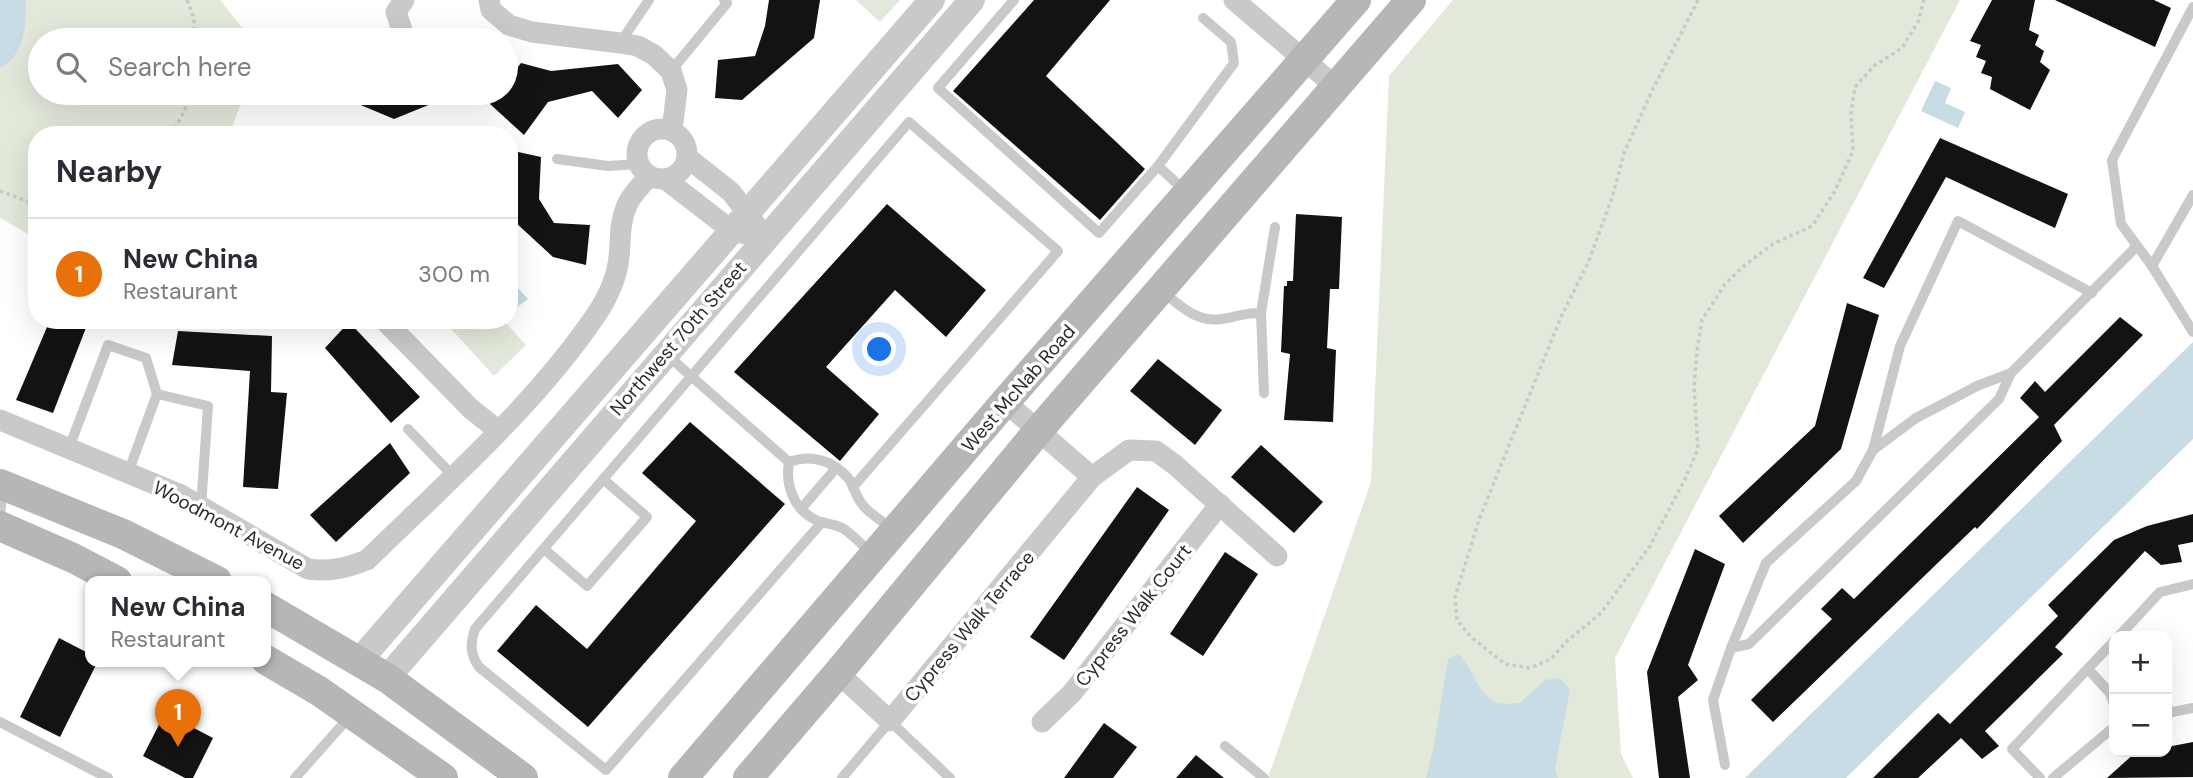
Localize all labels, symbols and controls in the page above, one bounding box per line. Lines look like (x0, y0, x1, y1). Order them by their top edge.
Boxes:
search box (28, 28, 518, 105)
icon: search (52, 48, 90, 86)
text: Search here (108, 50, 251, 84)
text: Nearby (56, 152, 162, 191)
text: New China (123, 242, 258, 276)
street label: Northwest 70th Street (604, 256, 752, 421)
text: 1 (75, 259, 83, 289)
text: 300 m (418, 259, 490, 289)
text: Restaurant (123, 276, 238, 306)
street label: West McNab Road (956, 319, 1081, 457)
your location (862, 332, 896, 366)
street label: Woodmont Avenue (149, 475, 309, 576)
street label: Cypress Walk Court (1070, 539, 1197, 692)
street label: Cypress Walk Terrace (899, 545, 1040, 707)
popup (85, 576, 271, 667)
text: New China (110, 590, 246, 624)
text: Restaurant (110, 624, 225, 654)
map controls (2109, 631, 2172, 757)
button: + (2109, 631, 2172, 694)
pin: 1 (155, 689, 201, 747)
button: − (2109, 694, 2172, 757)

